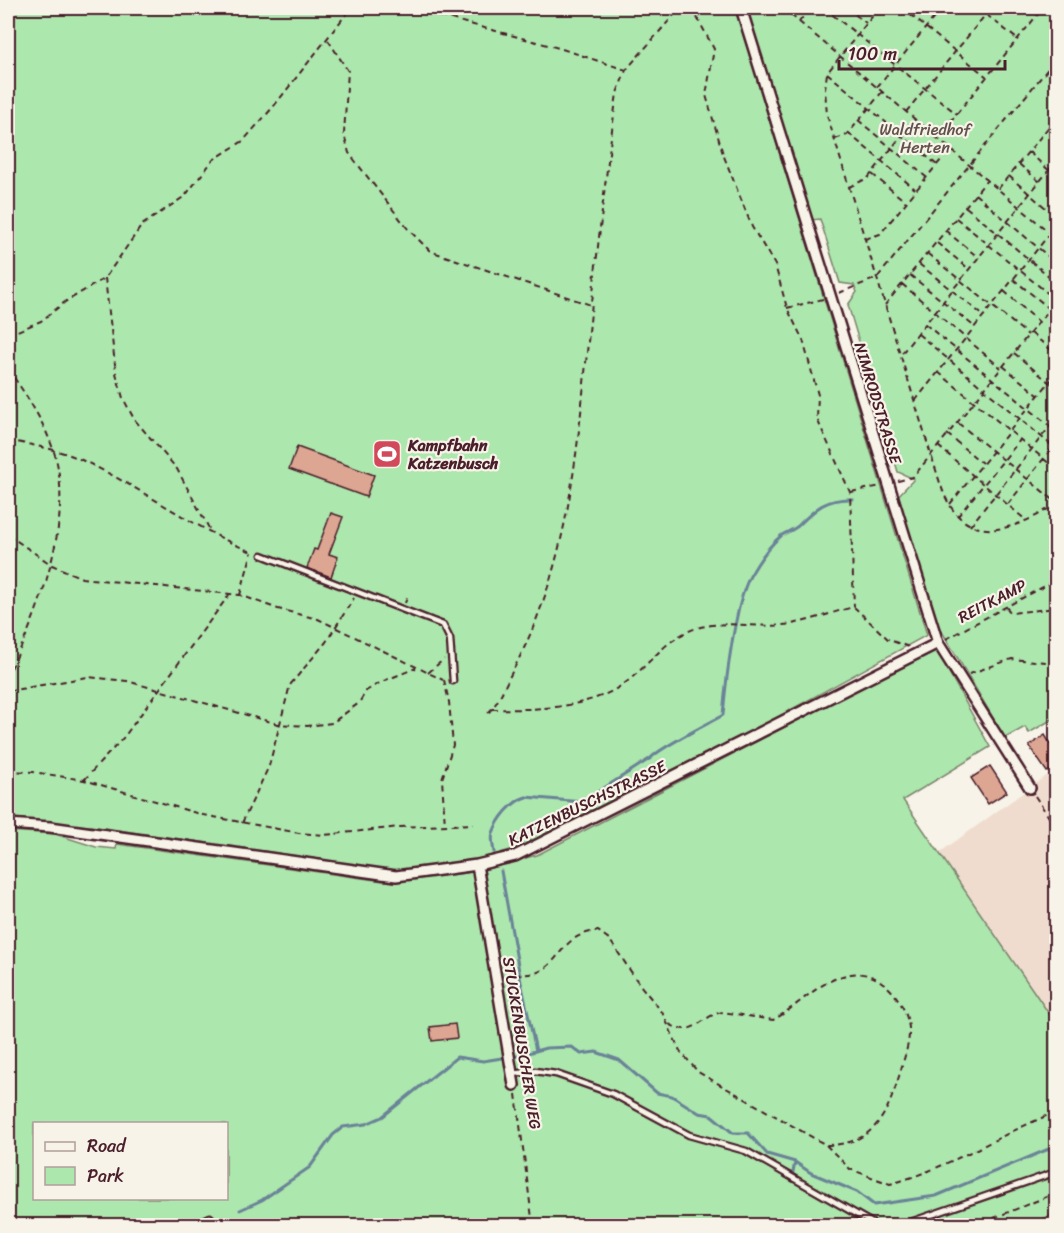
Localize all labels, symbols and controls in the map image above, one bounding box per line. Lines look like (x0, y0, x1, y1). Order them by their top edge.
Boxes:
scale bar (839, 33, 1006, 71)
text: 100 m (848, 38, 897, 70)
park label: Waldfriedhof Herten (879, 115, 972, 162)
street label: NIMRODSTRASSE (846, 338, 911, 469)
place label: Kampfbahn Katzenbusch (407, 431, 499, 478)
sports icon: Kampfbahn Katzenbusch (371, 438, 403, 470)
street label: REITKAMP (952, 570, 1032, 631)
street label: KATZENBUSCHSTRASSE (503, 751, 672, 854)
street label: STUCKENBUSCHER WEG (494, 955, 550, 1131)
legend (33, 1122, 228, 1200)
text: Road (87, 1130, 127, 1162)
text: Park (87, 1160, 124, 1192)

